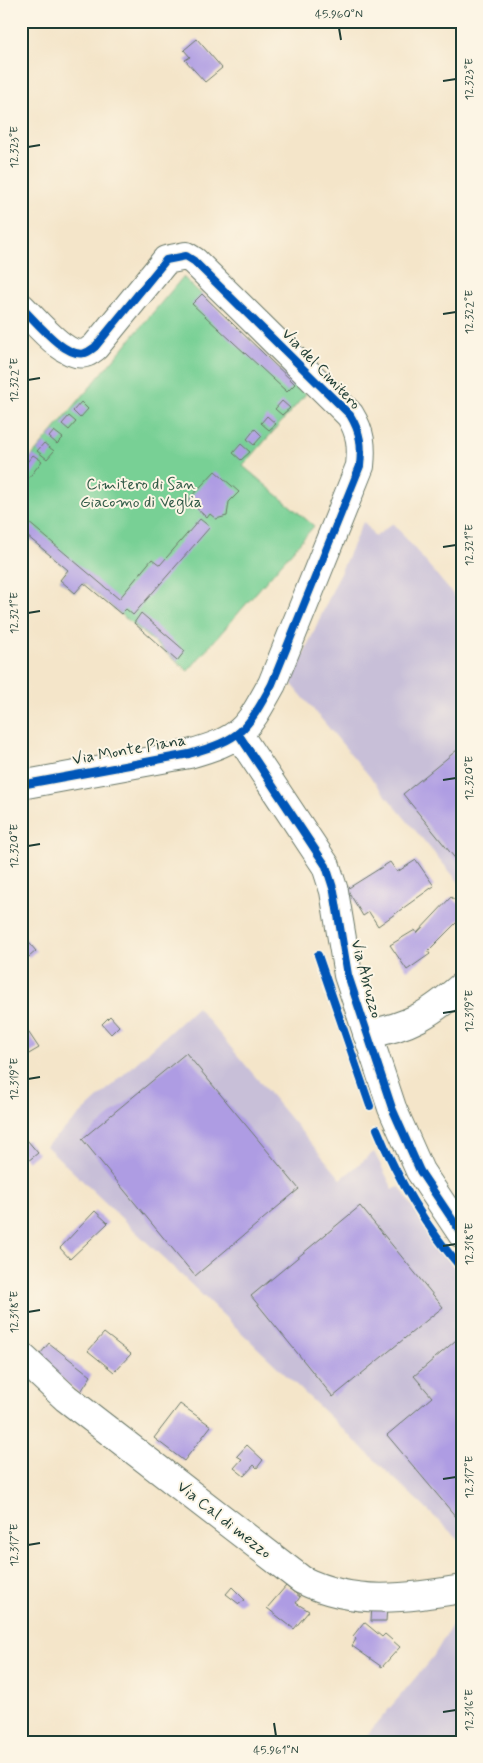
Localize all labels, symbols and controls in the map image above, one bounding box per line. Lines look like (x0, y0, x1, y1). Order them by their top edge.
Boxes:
text: 45.960°N (315, 7, 363, 23)
text: 12.323°E (462, 58, 478, 100)
text: 12.323°E (7, 126, 23, 168)
text: 12.322°E (462, 290, 478, 334)
street label: Via del Cimitero (277, 324, 365, 414)
text: 12.322°E (7, 358, 23, 402)
park label: Cimitero di San Giacomo di Veglia (80, 474, 202, 514)
text: 12.321°E (462, 524, 478, 566)
text: 12.321°E (7, 592, 23, 634)
street label: Via Monte Piana (71, 730, 187, 770)
text: 12.320°E (462, 756, 478, 800)
text: 12.320°E (7, 824, 23, 868)
street label: Via Abruzzo (345, 937, 387, 1021)
text: 12.319°E (462, 990, 478, 1032)
text: 12.319°E (7, 1058, 23, 1100)
text: 12.318°E (462, 1223, 478, 1265)
text: 12.318°E (7, 1291, 23, 1333)
text: 12.317°E (462, 1456, 478, 1498)
street label: Via Cal di mezzo (172, 1477, 276, 1563)
text: 12.317°E (7, 1524, 23, 1566)
text: 12.316°E (462, 1689, 478, 1731)
text: 45.961°N (253, 1743, 299, 1759)

